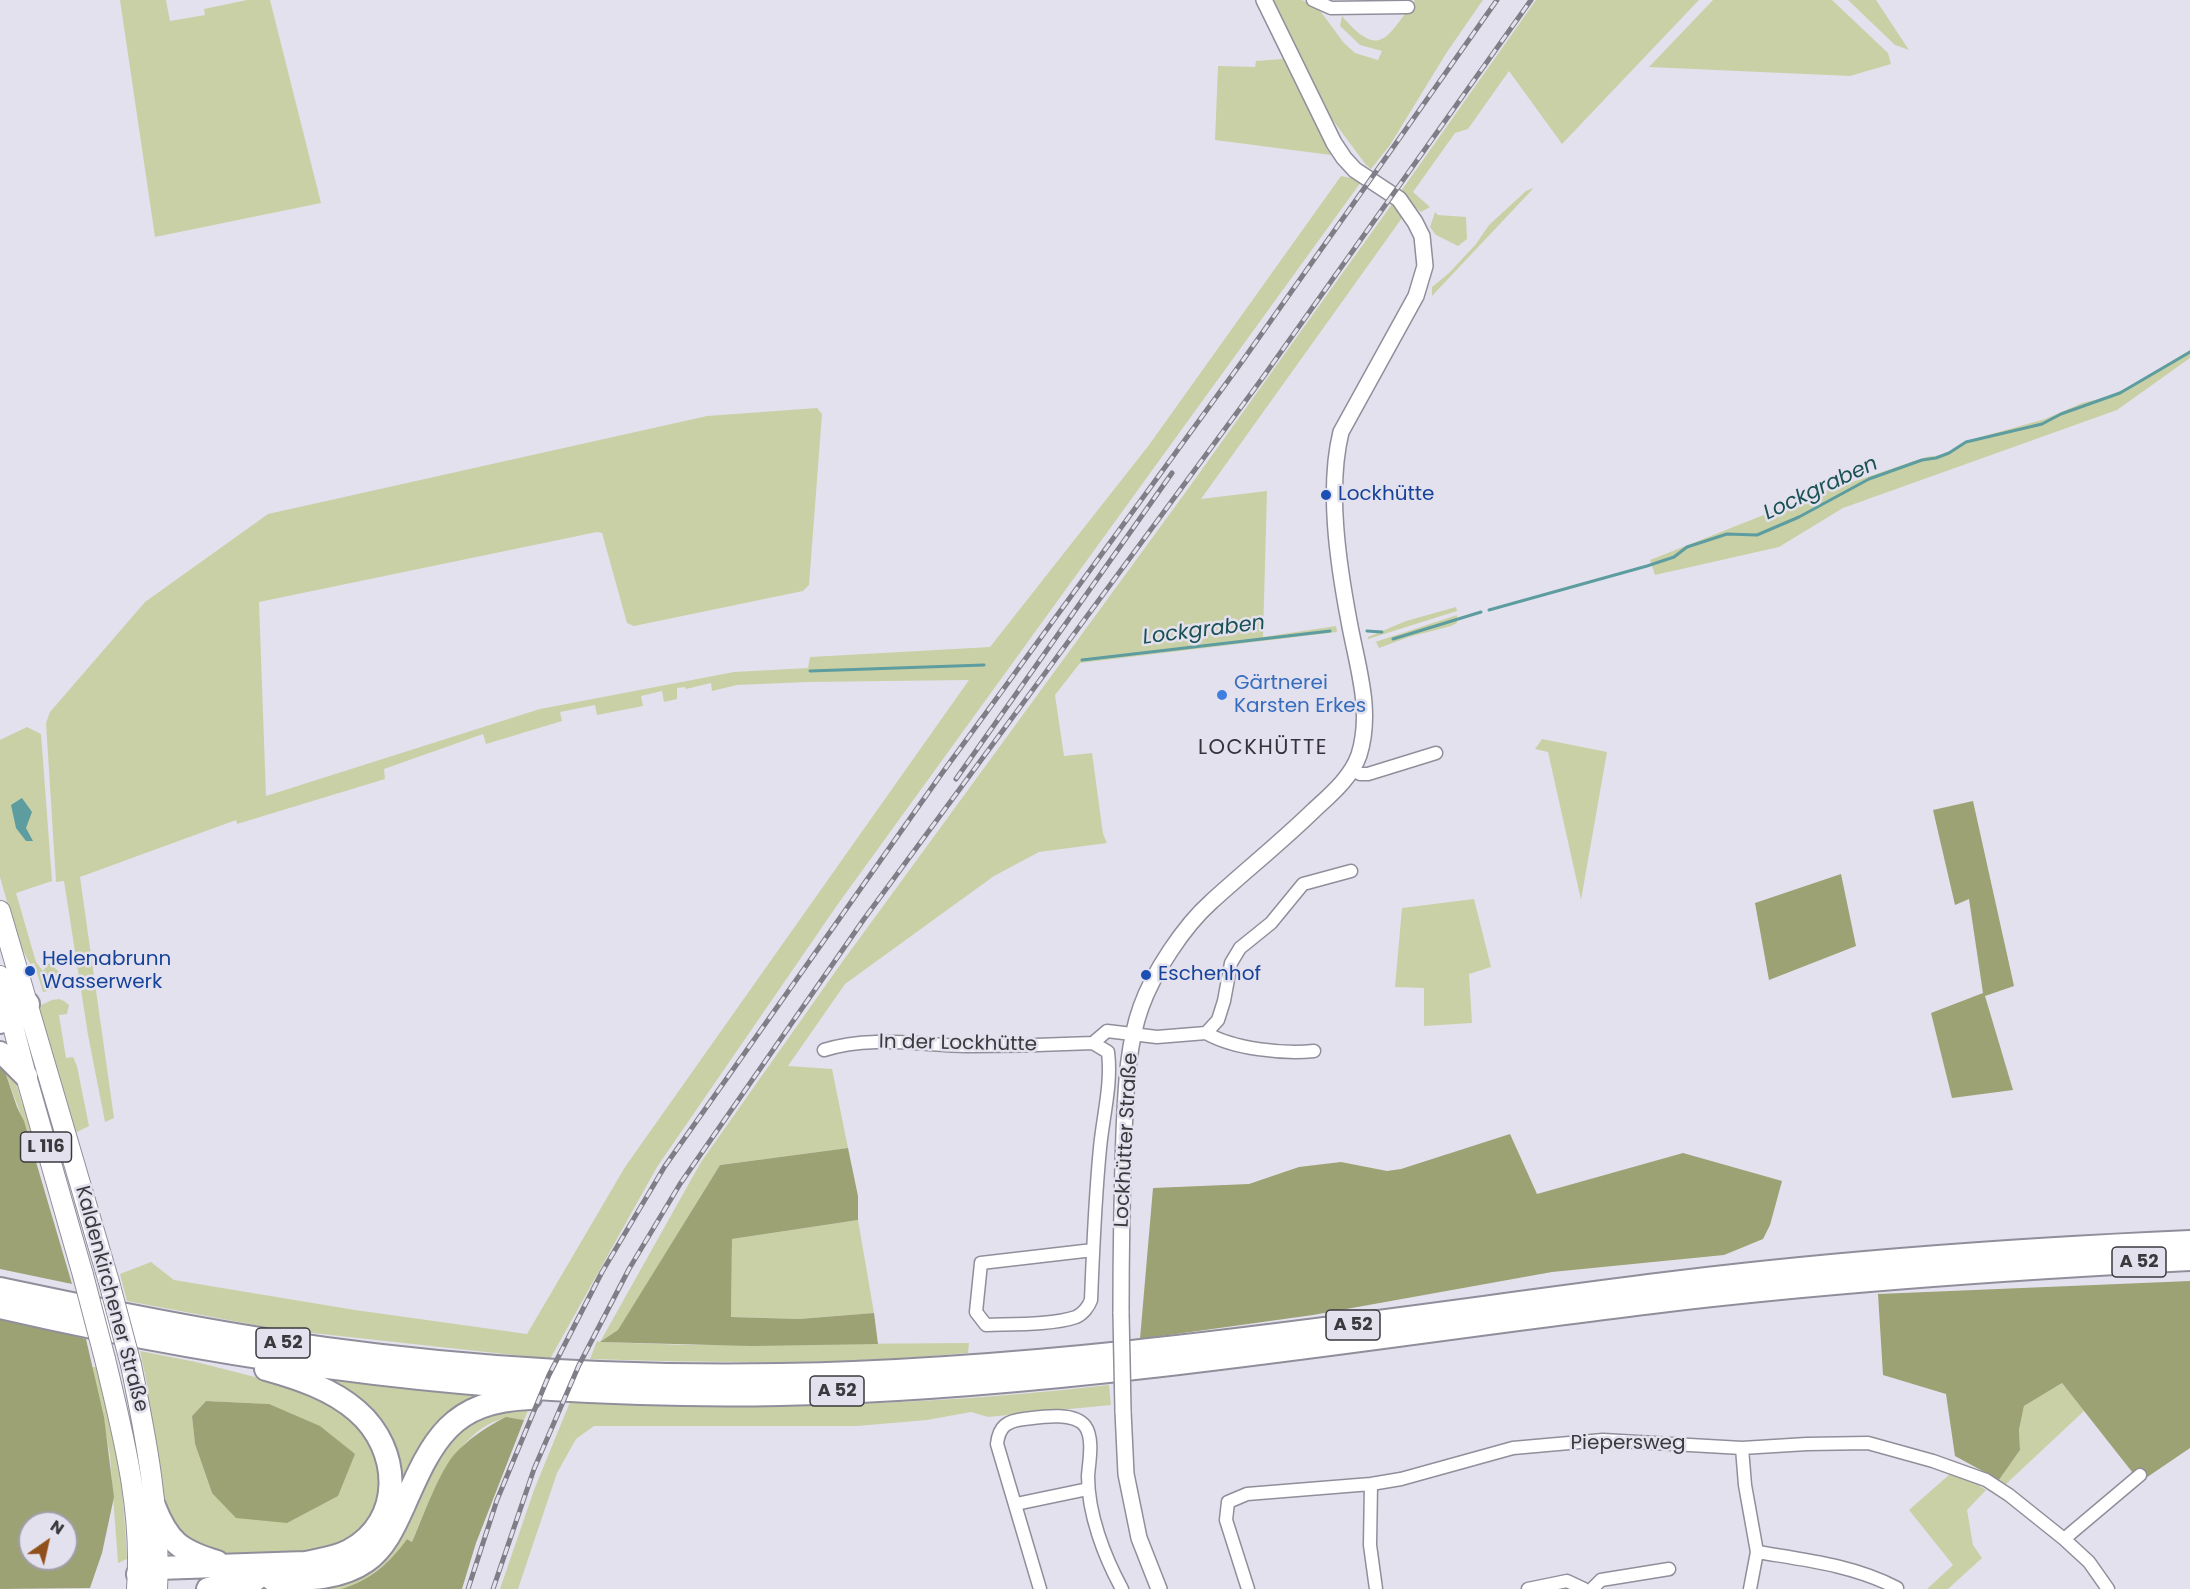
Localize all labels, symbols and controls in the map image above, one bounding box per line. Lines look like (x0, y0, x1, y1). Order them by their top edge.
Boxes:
water label: Lockgraben (1760, 452, 1882, 526)
place label: Lockhütte (1338, 483, 1434, 507)
marker: Lockhütte (1319, 488, 1333, 502)
water label: Lockgraben (1141, 611, 1267, 651)
place label: Gärtnerei Karsten Erkes (1234, 672, 1366, 719)
marker: Gärtnerei Karsten Erkes (1215, 688, 1229, 702)
district label: LOCKHÜTTE (1198, 736, 1328, 762)
place label: Helenabrunn Wasserwerk (42, 948, 171, 995)
place label: Eschenhof (1158, 963, 1261, 987)
marker: Helenabrunn Wasserwerk (23, 964, 37, 978)
marker: Eschenhof (1139, 968, 1153, 982)
street label: In der Lockhütte (879, 1031, 1037, 1057)
street label: Lockhütter Straße (1110, 1052, 1144, 1228)
road number: L 116 (20, 1132, 72, 1162)
street label: Kaldenkirchener Straße (69, 1183, 153, 1415)
road number: A 52 (2112, 1247, 2166, 1277)
road number: A 52 (1326, 1310, 1380, 1340)
road number: A 52 (256, 1328, 310, 1358)
road number: A 52 (810, 1376, 864, 1406)
street label: Piepersweg (1570, 1432, 1686, 1456)
north arrow (18, 1511, 78, 1571)
text: N (46, 1514, 69, 1540)

